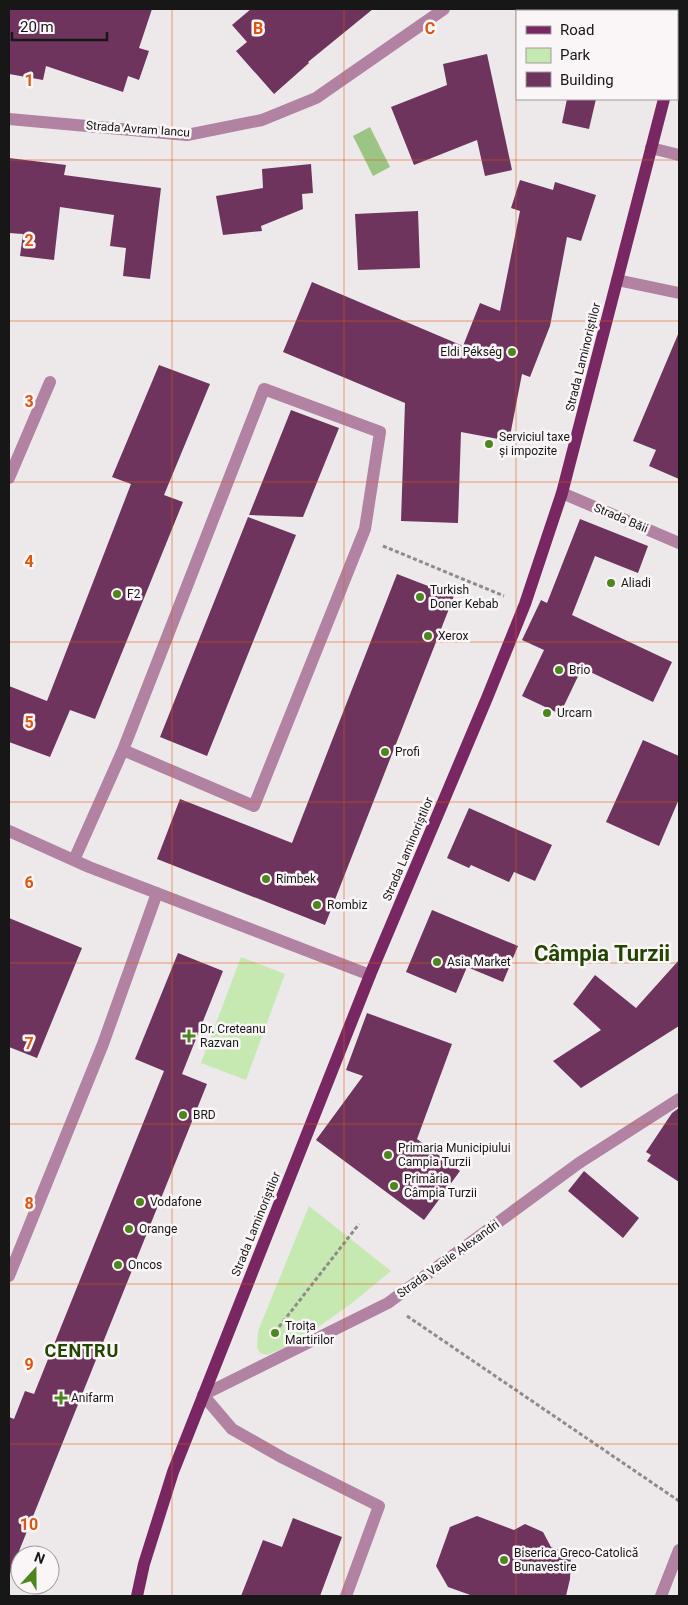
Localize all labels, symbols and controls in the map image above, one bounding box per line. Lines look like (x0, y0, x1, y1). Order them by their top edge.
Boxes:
scale bar (12, 10, 108, 42)
legend (516, 10, 678, 100)
text: 20 m (20, 18, 54, 36)
text: B (253, 19, 263, 38)
text: C (425, 19, 435, 38)
text: Road (560, 21, 594, 39)
text: Park (560, 46, 591, 64)
text: 1 (24, 71, 34, 90)
text: Building (560, 71, 614, 89)
street label: Strada Avram Iancu (86, 118, 190, 140)
text: 2 (24, 231, 34, 250)
street label: Strada Laminoriștilor (563, 301, 604, 413)
place label: Eldi Pékség (440, 345, 502, 359)
marker: Eldi Pékség (506, 346, 518, 358)
text: 3 (24, 392, 34, 411)
place label: Serviciul taxe și impozite (499, 430, 570, 459)
marker: Serviciul taxe și impozite (483, 438, 495, 450)
street label: Strada Băii (592, 500, 650, 536)
text: 4 (24, 552, 34, 571)
place label: Aliadi (621, 576, 651, 590)
marker: Aliadi (605, 577, 617, 589)
place label: Turkish Doner Kebab (430, 583, 499, 611)
place label: F2 (127, 587, 141, 601)
marker: F2 (111, 588, 123, 600)
marker: Turkish Doner Kebab (414, 591, 426, 603)
place label: Xerox (438, 629, 468, 643)
marker: Xerox (422, 630, 434, 642)
place label: Brio (569, 663, 590, 677)
marker: Brio (553, 664, 565, 676)
place label: Urcarn (557, 706, 592, 720)
marker: Urcarn (541, 707, 553, 719)
text: 5 (24, 713, 34, 732)
place label: Profi (395, 745, 420, 759)
marker: Profi (379, 746, 391, 758)
street label: Strada Laminoriștilor (380, 795, 437, 903)
place label: Rimbek (276, 872, 317, 886)
text: 6 (24, 873, 34, 892)
marker: Rimbek (260, 873, 272, 885)
place label: Rombiz (327, 898, 367, 912)
marker: Rombiz (311, 899, 323, 911)
district label: Câmpia Turzii (534, 941, 670, 966)
place label: Asia Market (447, 955, 511, 969)
marker: Asia Market (431, 956, 443, 968)
place label: Dr. Creteanu Razvan (200, 1022, 266, 1050)
marker: Dr. Creteanu Razvan (182, 1029, 196, 1043)
text: 7 (24, 1034, 34, 1053)
place label: BRD (193, 1108, 216, 1122)
marker: BRD (177, 1109, 189, 1121)
place label: Primaria Municipiului Campia Turzii (398, 1141, 511, 1169)
marker: Primaria Municipiului Campia Turzii (382, 1149, 394, 1161)
street label: Strada Laminoriștilor (229, 1170, 284, 1279)
place label: Primăria Câmpia Turzii (404, 1172, 477, 1200)
marker: Primăria Câmpia Turzii (388, 1180, 400, 1192)
text: 8 (24, 1194, 34, 1213)
place label: Vodafone (150, 1195, 202, 1209)
marker: Vodafone (134, 1196, 146, 1208)
street label: Strada Vasile Alexandri (394, 1217, 502, 1301)
place label: Orange (139, 1222, 177, 1236)
marker: Orange (123, 1223, 135, 1235)
place label: Oncos (128, 1258, 162, 1272)
marker: Oncos (112, 1259, 124, 1271)
place label: Troița Martirilor (285, 1319, 334, 1347)
marker: Troița Martirilor (269, 1327, 281, 1339)
district label: CENTRU (45, 1340, 119, 1361)
text: 9 (24, 1355, 34, 1374)
place label: Anifarm (71, 1391, 114, 1405)
marker: Anifarm (55, 1392, 67, 1404)
text: 10 (20, 1515, 38, 1534)
north arrow (10, 1545, 60, 1595)
place label: Biserica Greco-Catolică Bunavestire (514, 1546, 638, 1574)
text: N (32, 1549, 47, 1567)
marker: Biserica Greco-Catolică Bunavestire (498, 1554, 510, 1566)

